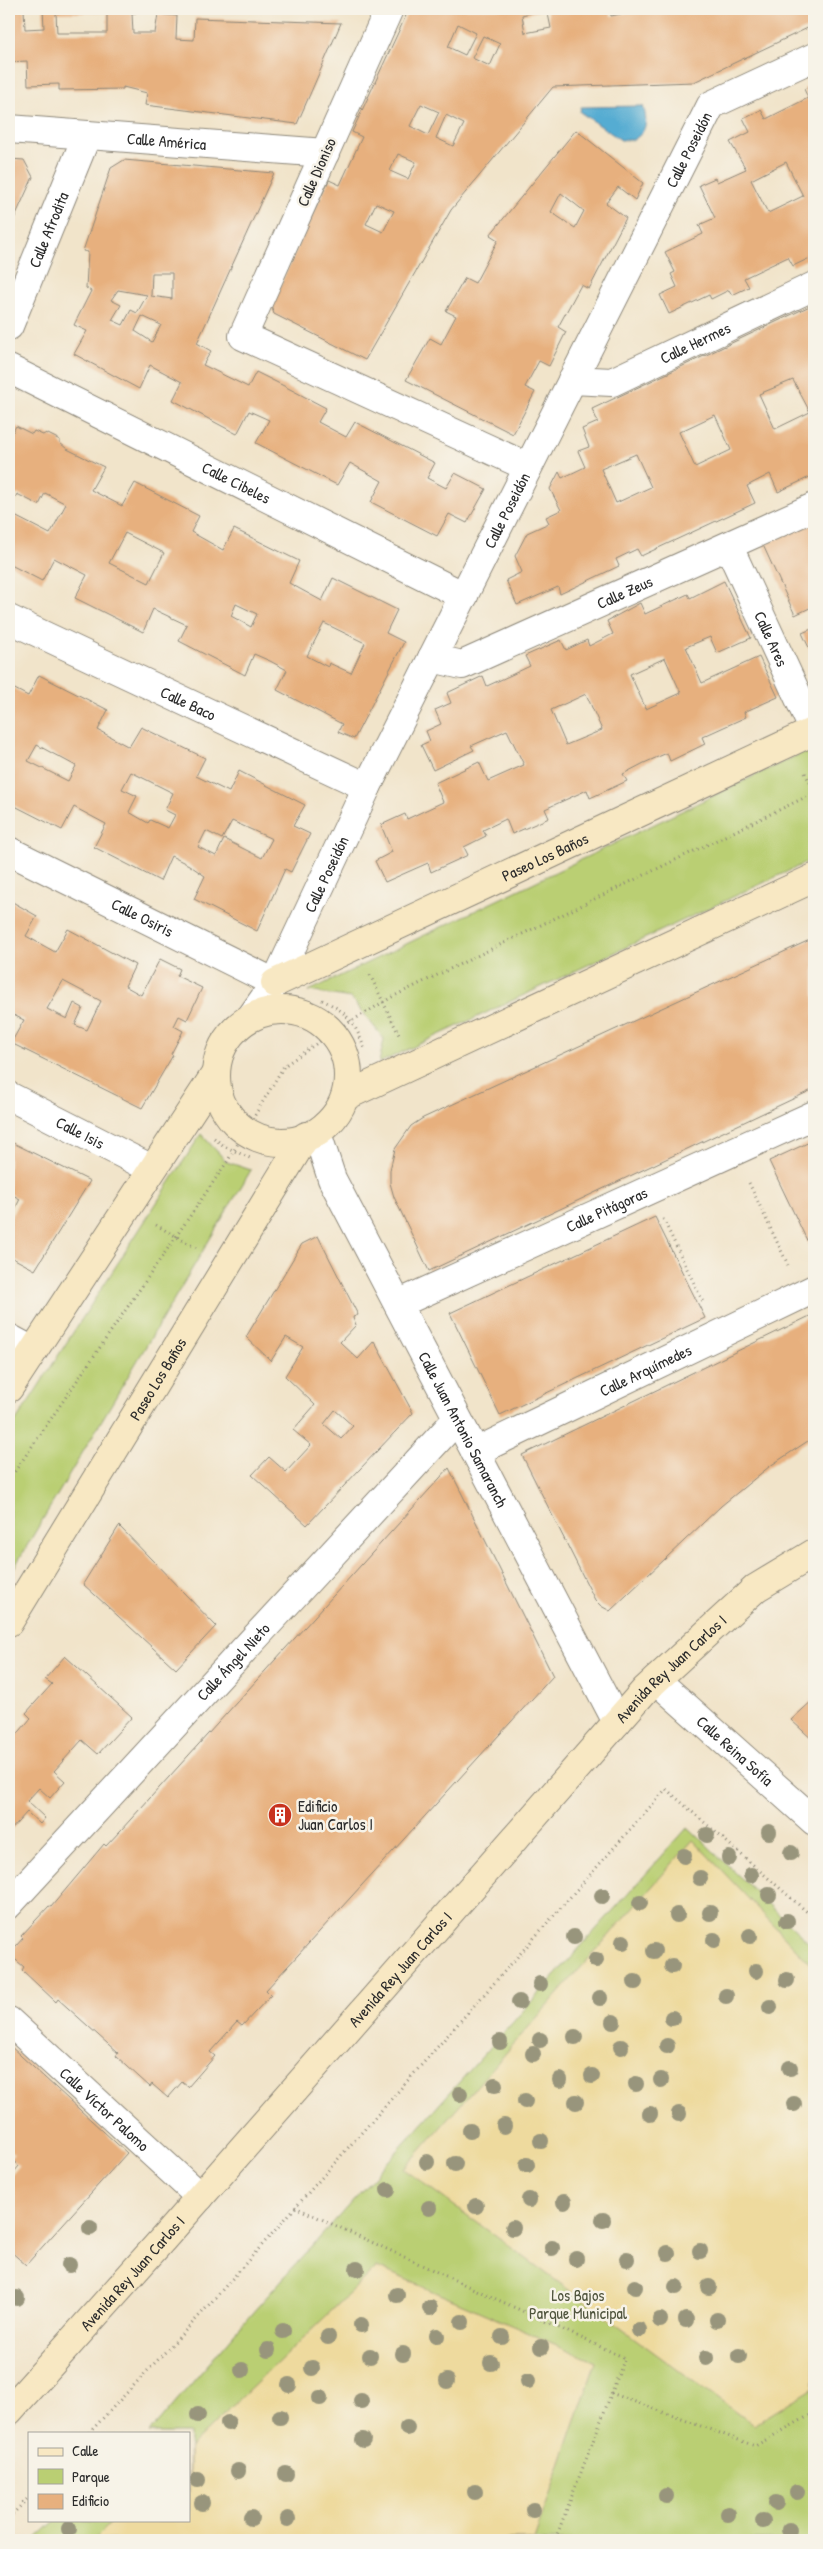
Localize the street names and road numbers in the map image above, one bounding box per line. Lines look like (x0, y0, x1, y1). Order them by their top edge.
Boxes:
street label: Calle Poseidón (660, 108, 717, 191)
street label: Calle América (126, 127, 207, 155)
street label: Calle Dioniso (291, 134, 341, 210)
street label: Calle Afrodita (23, 189, 74, 271)
street label: Calle Hermes (656, 316, 734, 369)
street label: Calle Cibeles (198, 456, 274, 509)
street label: Calle Poseidón (478, 469, 535, 552)
street label: Calle Zeus (593, 570, 656, 614)
street label: Calle Ares (749, 607, 794, 670)
street label: Calle Baco (157, 681, 220, 726)
street label: Paseo Los Baños (498, 827, 592, 886)
street label: Calle Poseidón (299, 832, 354, 916)
street label: Calle Osiris (108, 893, 177, 942)
street label: Calle Isis (52, 1111, 108, 1154)
street label: Calle Pitágoras (562, 1181, 651, 1237)
street label: Paseo Los Baños (124, 1333, 191, 1424)
street label: Calle Arquímedes (596, 1339, 695, 1402)
street label: Calle Juan Antonio Samaranch (413, 1348, 513, 1511)
street label: Avenida Rey Juan Carlos I (610, 1609, 731, 1727)
street label: Calle Ángel Nieto (191, 1617, 275, 1705)
street label: Calle Reina Sofía (692, 1710, 778, 1791)
street label: Avenida Rey Juan Carlos I (343, 1907, 457, 2032)
street label: Calle Víctor Palomo (55, 2062, 155, 2156)
street label: Avenida Rey Juan Carlos I (75, 2211, 189, 2335)

